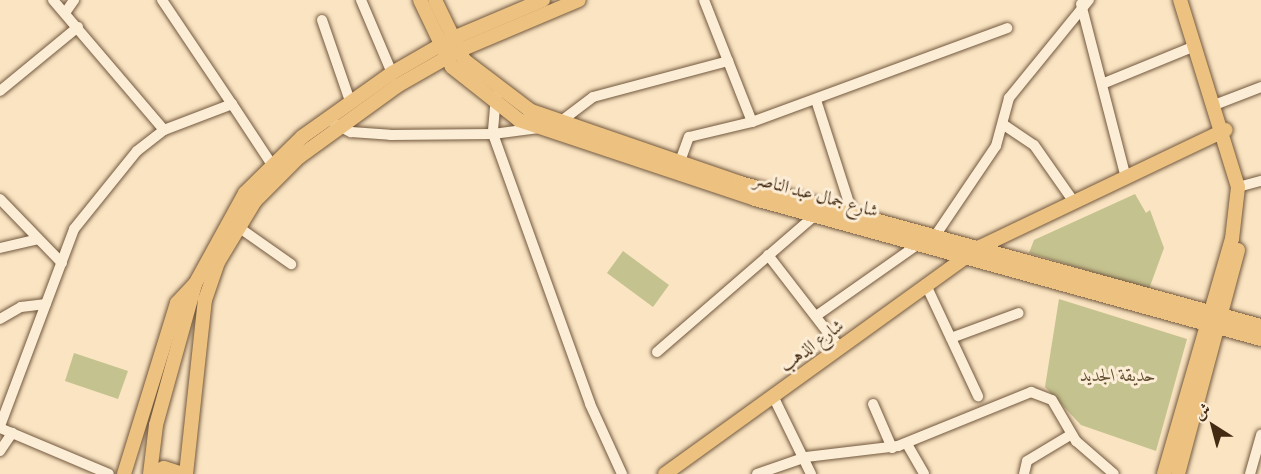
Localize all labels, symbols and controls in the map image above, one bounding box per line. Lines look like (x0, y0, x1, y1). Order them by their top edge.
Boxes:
street label: شارع جمال عبد الناصر (752, 169, 880, 223)
street label: شارع الذهب (776, 315, 848, 377)
park label: حديقة الجديد (1080, 365, 1156, 387)
north arrow (1183, 396, 1243, 456)
text: ش (1190, 399, 1214, 423)

